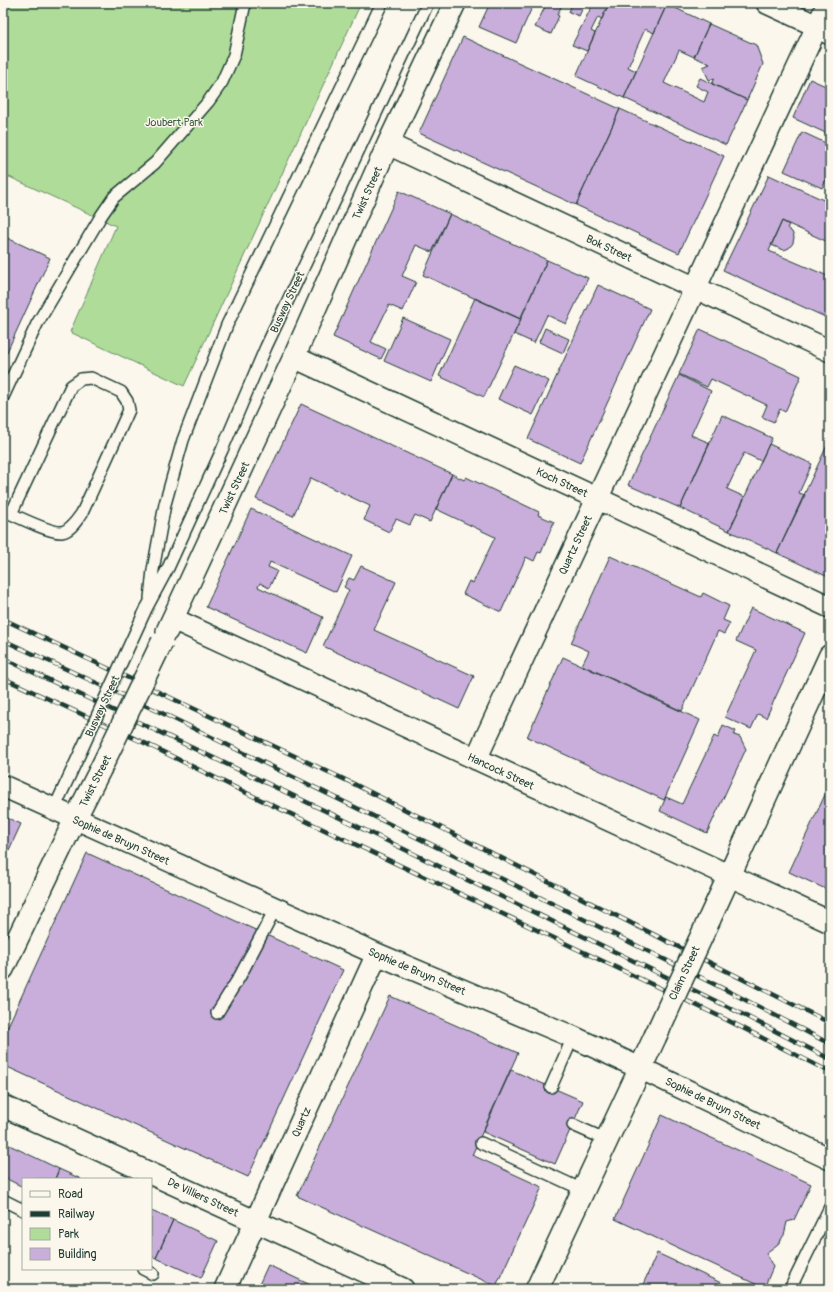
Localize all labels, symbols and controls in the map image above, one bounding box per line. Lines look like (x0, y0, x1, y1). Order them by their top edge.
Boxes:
park label: Joubert Park (145, 116, 203, 129)
street label: Twist Street (350, 164, 385, 222)
street label: Bok Street (584, 232, 634, 265)
street label: Busway Street (268, 269, 308, 335)
street label: Twist Street (217, 459, 253, 517)
street label: Koch Street (534, 465, 590, 500)
street label: Quartz Street (556, 513, 595, 577)
street label: Busway Street (83, 673, 123, 739)
street label: Hancock Street (465, 750, 537, 793)
street label: Twist Street (77, 753, 114, 809)
street label: Sophie de Bruyn Street (70, 813, 172, 868)
street label: Claim Street (666, 944, 703, 1002)
street label: Sophie de Bruyn Street (366, 945, 468, 998)
street label: Sophie de Bruyn Street (663, 1075, 763, 1133)
street label: Quartz (289, 1105, 314, 1139)
street label: De Villiers Street (165, 1175, 241, 1220)
legend (22, 1178, 152, 1270)
text: Road (58, 1187, 83, 1202)
text: Railway (58, 1207, 94, 1222)
text: Park (58, 1227, 79, 1242)
text: Building (58, 1247, 97, 1262)

